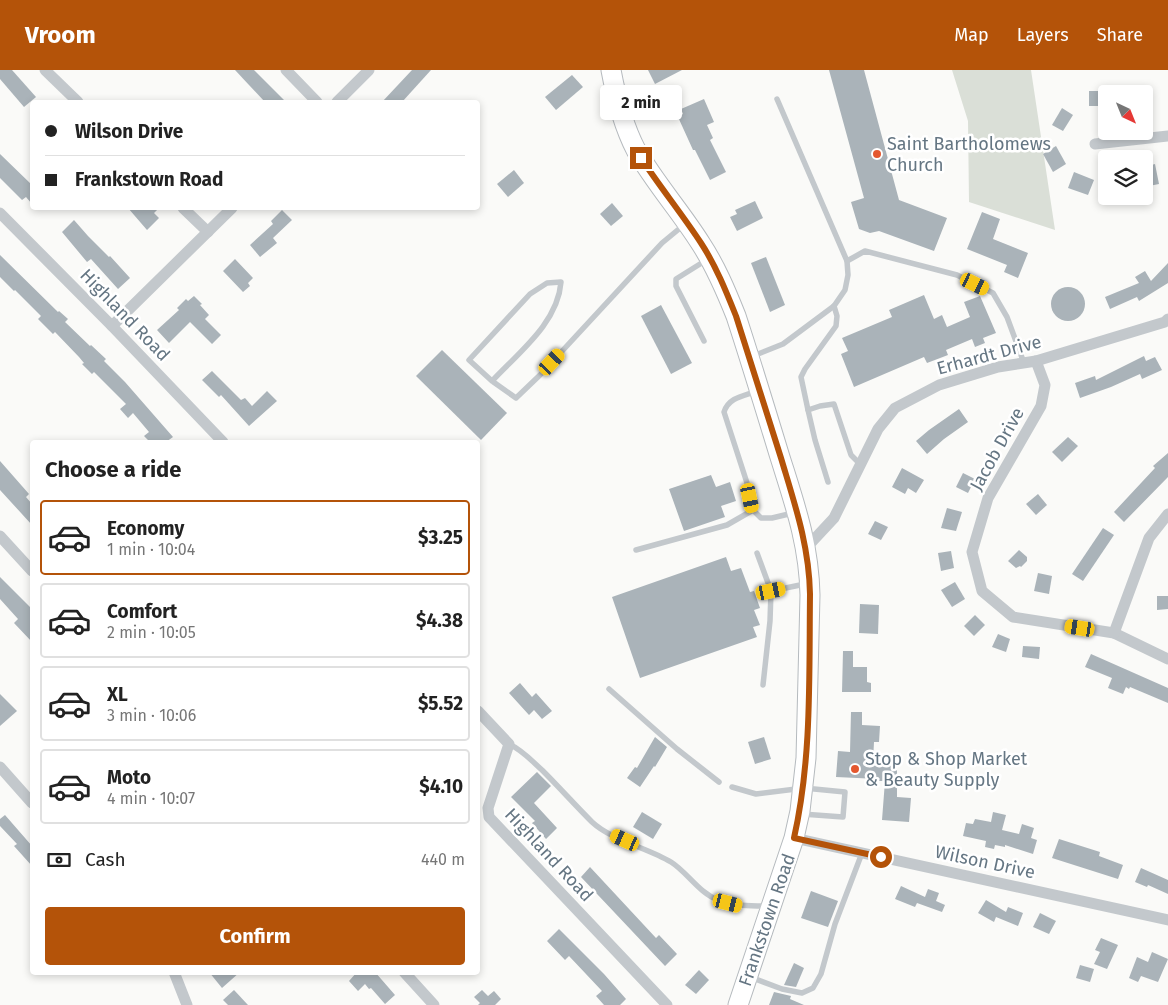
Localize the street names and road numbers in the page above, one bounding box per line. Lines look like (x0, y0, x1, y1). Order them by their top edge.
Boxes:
street label: Highland Road (75, 264, 175, 366)
street label: Erhardt Drive (934, 330, 1044, 380)
street label: Jacob Drive (965, 404, 1029, 494)
street label: Highland Road (500, 804, 598, 906)
street label: Wilson Drive (933, 841, 1037, 883)
street label: Frankstown Road (734, 851, 800, 989)

